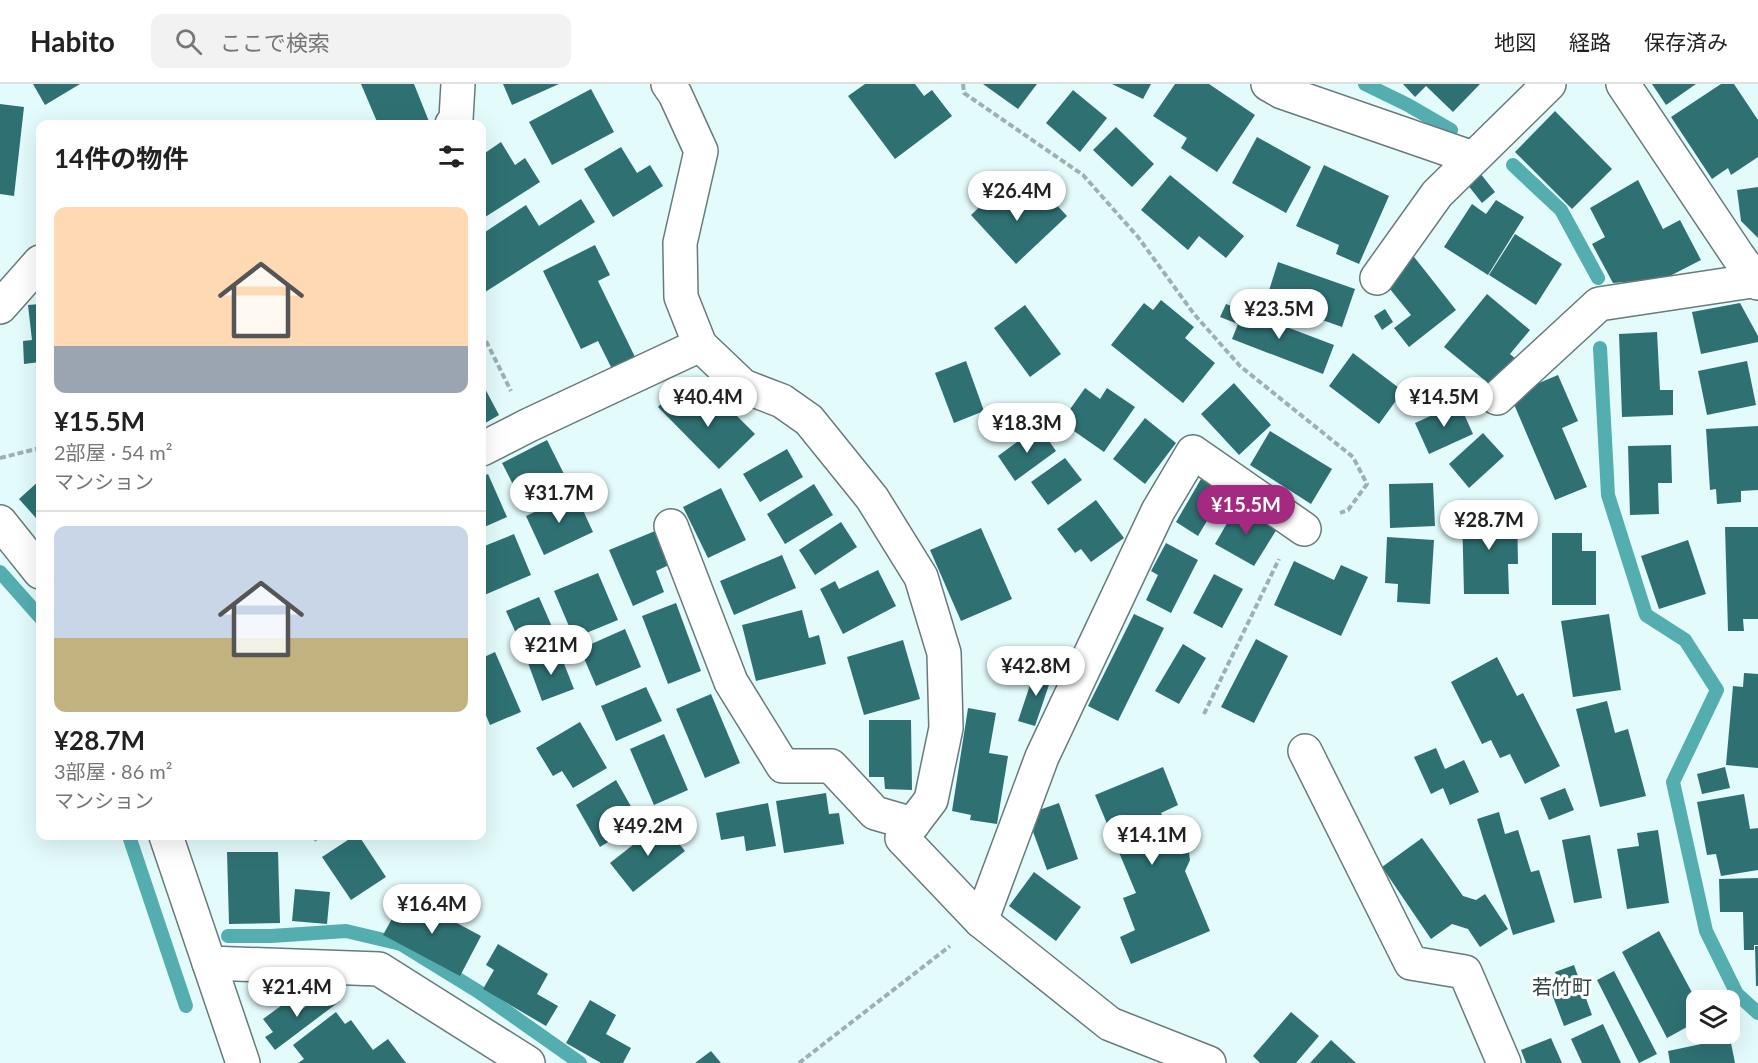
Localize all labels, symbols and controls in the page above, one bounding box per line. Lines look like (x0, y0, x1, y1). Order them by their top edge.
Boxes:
search box (151, 14, 571, 68)
text: Habito (30, 24, 115, 58)
icon: search (172, 25, 205, 58)
text: ここで検索 (220, 29, 330, 56)
text: 地図 (1494, 29, 1536, 54)
text: 経路 (1569, 29, 1611, 54)
text: 保存済み (1644, 29, 1728, 54)
icon: filters (435, 140, 468, 173)
text: 14件の物件 (54, 142, 188, 174)
pin: ¥26.4M (968, 171, 1066, 222)
text: ¥26.4M (982, 178, 1052, 202)
icon: home (207, 246, 315, 354)
pin: ¥23.5M (1230, 289, 1328, 340)
text: ¥23.5M (1244, 296, 1314, 320)
pin: ¥40.4M (659, 377, 757, 428)
pin: ¥14.5M (1395, 377, 1493, 428)
text: ¥40.4M (673, 384, 743, 408)
text: ¥14.5M (1409, 384, 1479, 408)
pin: ¥18.3M (978, 403, 1076, 454)
text: ¥15.5M (54, 405, 145, 437)
text: ¥18.3M (992, 410, 1062, 434)
text: 2部屋 · 54 m² (54, 440, 173, 464)
text: マンション (54, 469, 154, 493)
pin: ¥31.7M (510, 473, 608, 524)
text: ¥31.7M (524, 480, 594, 504)
pin: ¥15.5M (1197, 485, 1295, 536)
text: ¥15.5M (1211, 492, 1281, 516)
pin: ¥28.7M (1440, 500, 1538, 551)
text: ¥28.7M (1454, 507, 1524, 531)
icon: home (207, 565, 315, 673)
pin: ¥21M (515, 625, 587, 676)
text: ¥21M (524, 632, 578, 656)
pin: ¥42.8M (987, 646, 1085, 697)
text: ¥42.8M (1001, 653, 1071, 677)
text: ¥28.7M (54, 724, 145, 756)
text: 3部屋 · 86 m² (54, 759, 173, 783)
text: マンション (54, 788, 154, 812)
pin: ¥49.2M (599, 806, 697, 857)
text: ¥49.2M (613, 813, 683, 837)
pin: ¥14.1M (1103, 815, 1201, 866)
text: ¥14.1M (1117, 822, 1187, 846)
pin: ¥16.4M (383, 884, 481, 935)
text: ¥16.4M (397, 891, 467, 915)
pin: ¥21.4M (248, 967, 346, 1018)
text: ¥21.4M (262, 974, 332, 998)
district label: 若竹町 (1532, 974, 1592, 998)
map controls (1686, 990, 1740, 1044)
button: layers (1686, 990, 1740, 1044)

